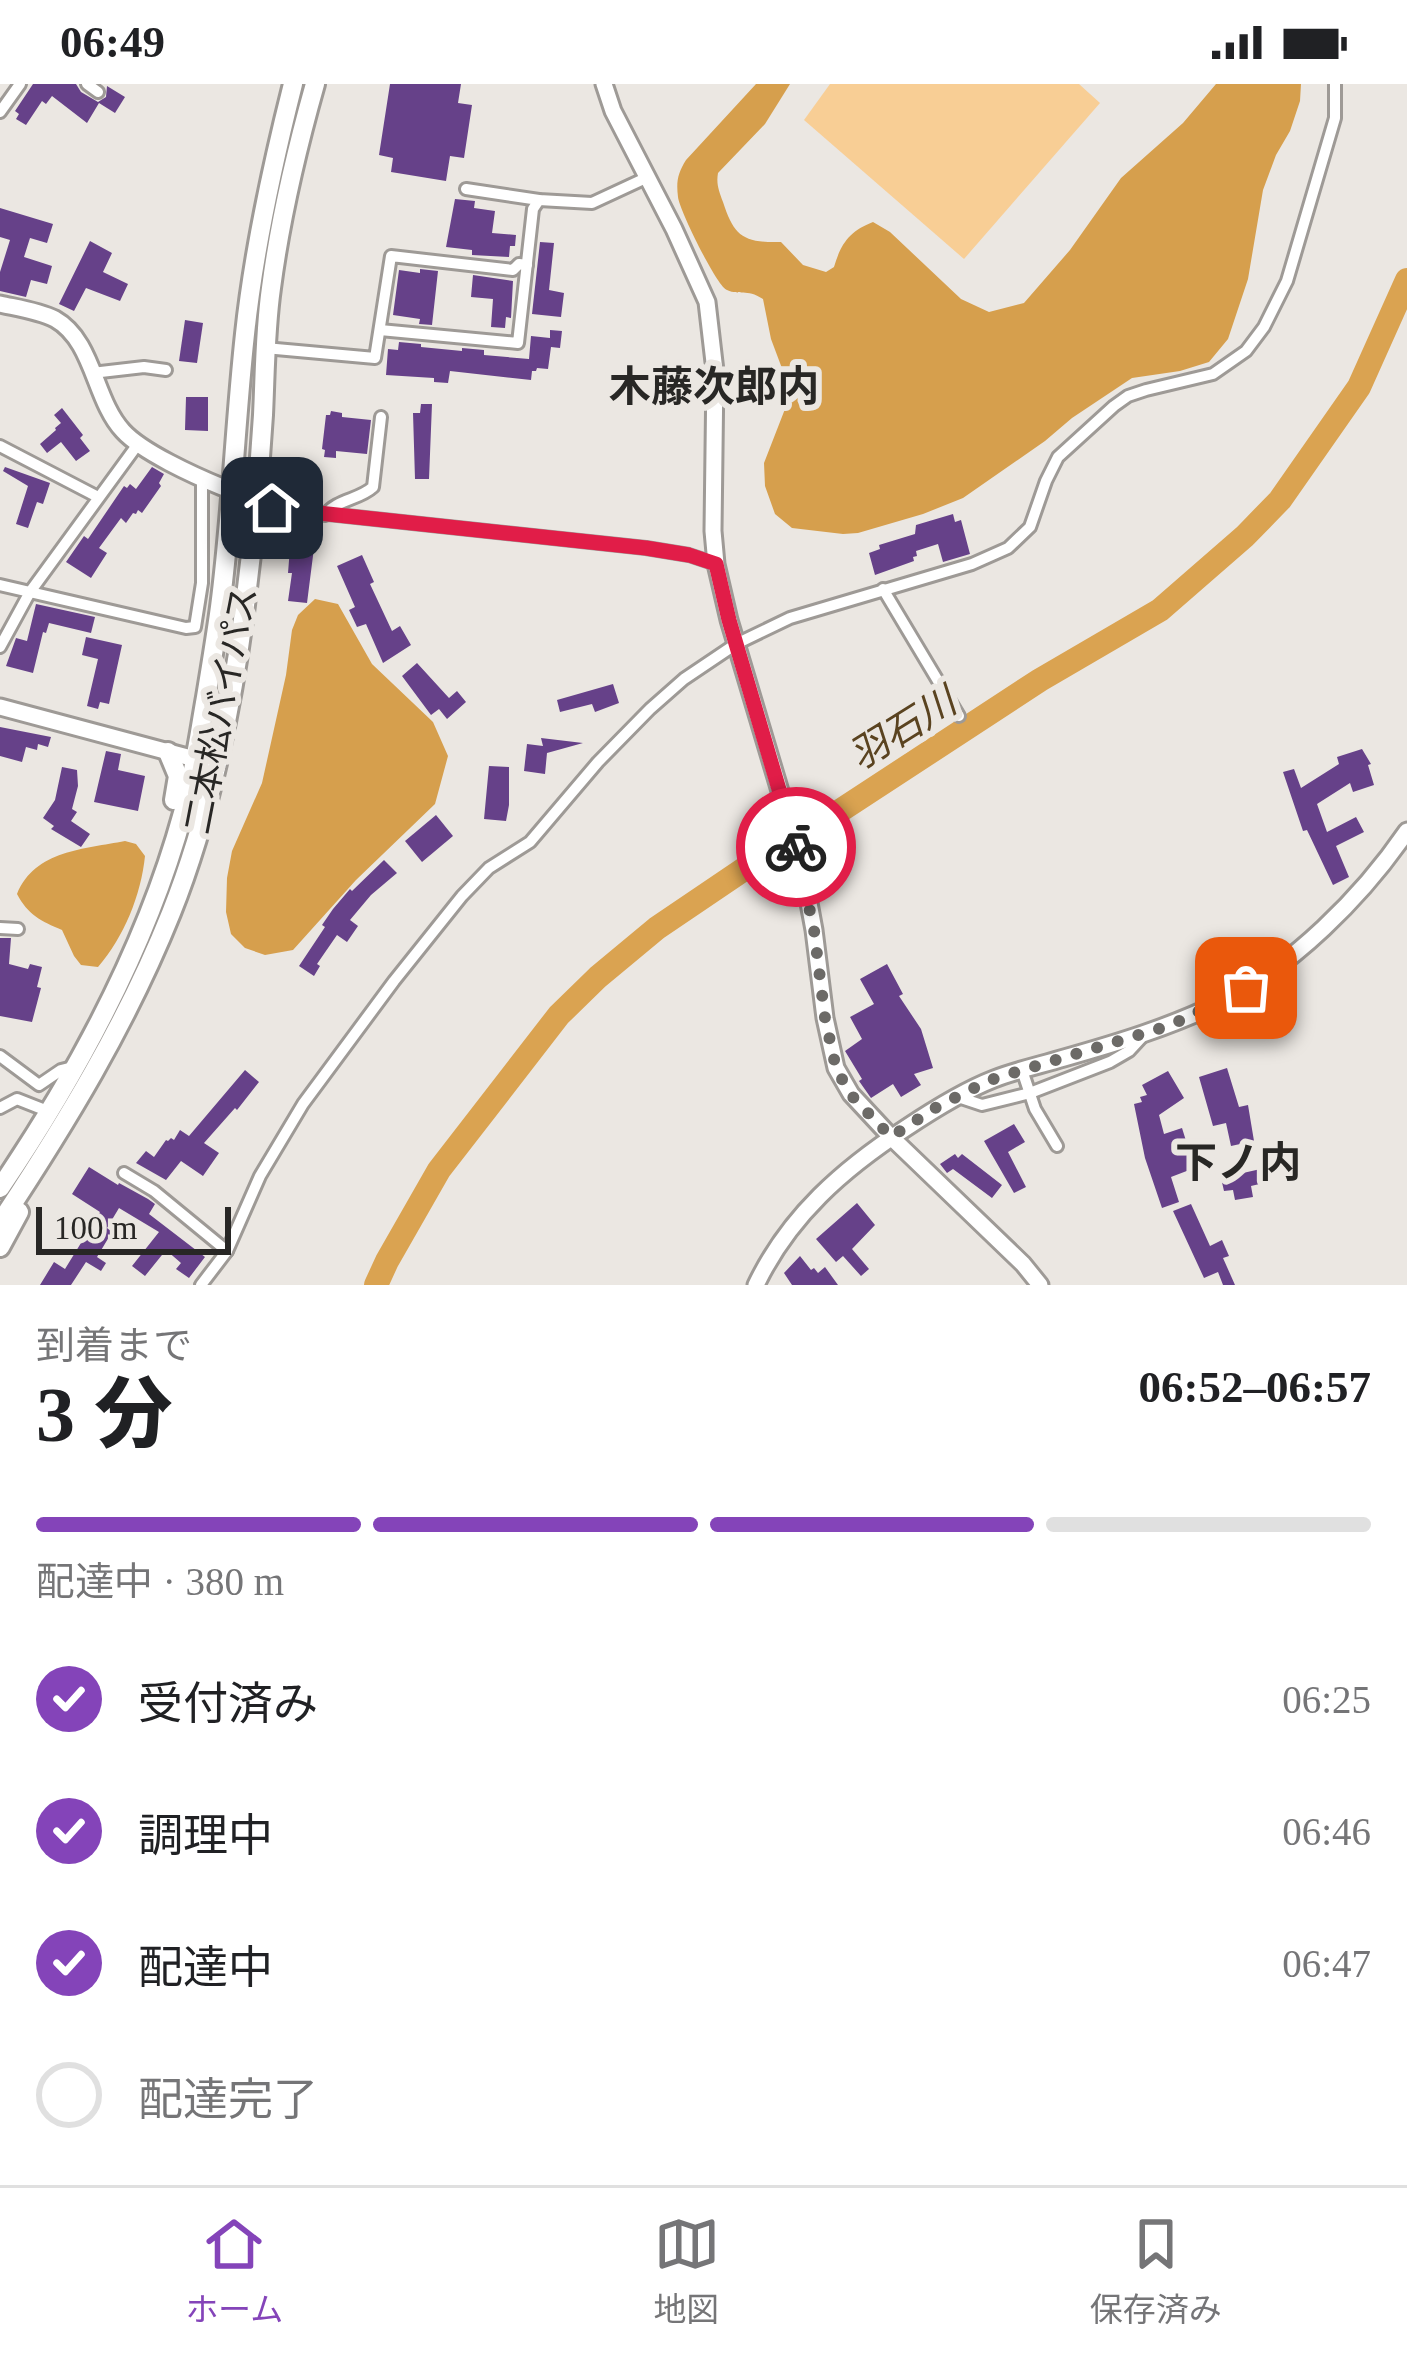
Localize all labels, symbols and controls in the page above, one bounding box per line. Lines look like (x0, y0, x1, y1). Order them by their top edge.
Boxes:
text: 06:49 (60, 17, 165, 67)
district label: 木藤次郎内 (609, 364, 819, 410)
pin (221, 457, 323, 559)
icon: home (239, 475, 305, 541)
street label: 二本松バイパス (177, 583, 265, 837)
water label: 羽石川 (841, 677, 967, 778)
courier (736, 787, 856, 907)
icon: bike (763, 814, 829, 880)
pin (1195, 937, 1297, 1039)
icon: bag (1213, 955, 1279, 1021)
district label: 下ノ内 (1175, 1140, 1301, 1186)
scale bar (36, 1201, 231, 1254)
text: 100 m (54, 1210, 137, 1246)
text: 到着まで (36, 1324, 192, 1367)
text: 06:52–06:57 (1139, 1362, 1371, 1412)
text: 3 分 (36, 1371, 173, 1458)
text: 配達中 · 380 m (36, 1560, 284, 1603)
icon: check (36, 1666, 102, 1732)
text: 06:25 (1282, 1678, 1371, 1721)
text: 受付済み (138, 1679, 318, 1729)
icon: check (36, 1798, 102, 1864)
text: 06:46 (1282, 1810, 1371, 1853)
text: 調理中 (138, 1811, 273, 1861)
icon: check (36, 1930, 102, 1996)
text: 06:47 (1282, 1942, 1371, 1985)
text: 配達中 (138, 1943, 273, 1993)
text: 配達完了 (138, 2075, 318, 2125)
tab: ホーム (185, 2211, 283, 2331)
tab: 地図 (654, 2211, 720, 2331)
tab: 保存済み (1090, 2211, 1222, 2331)

